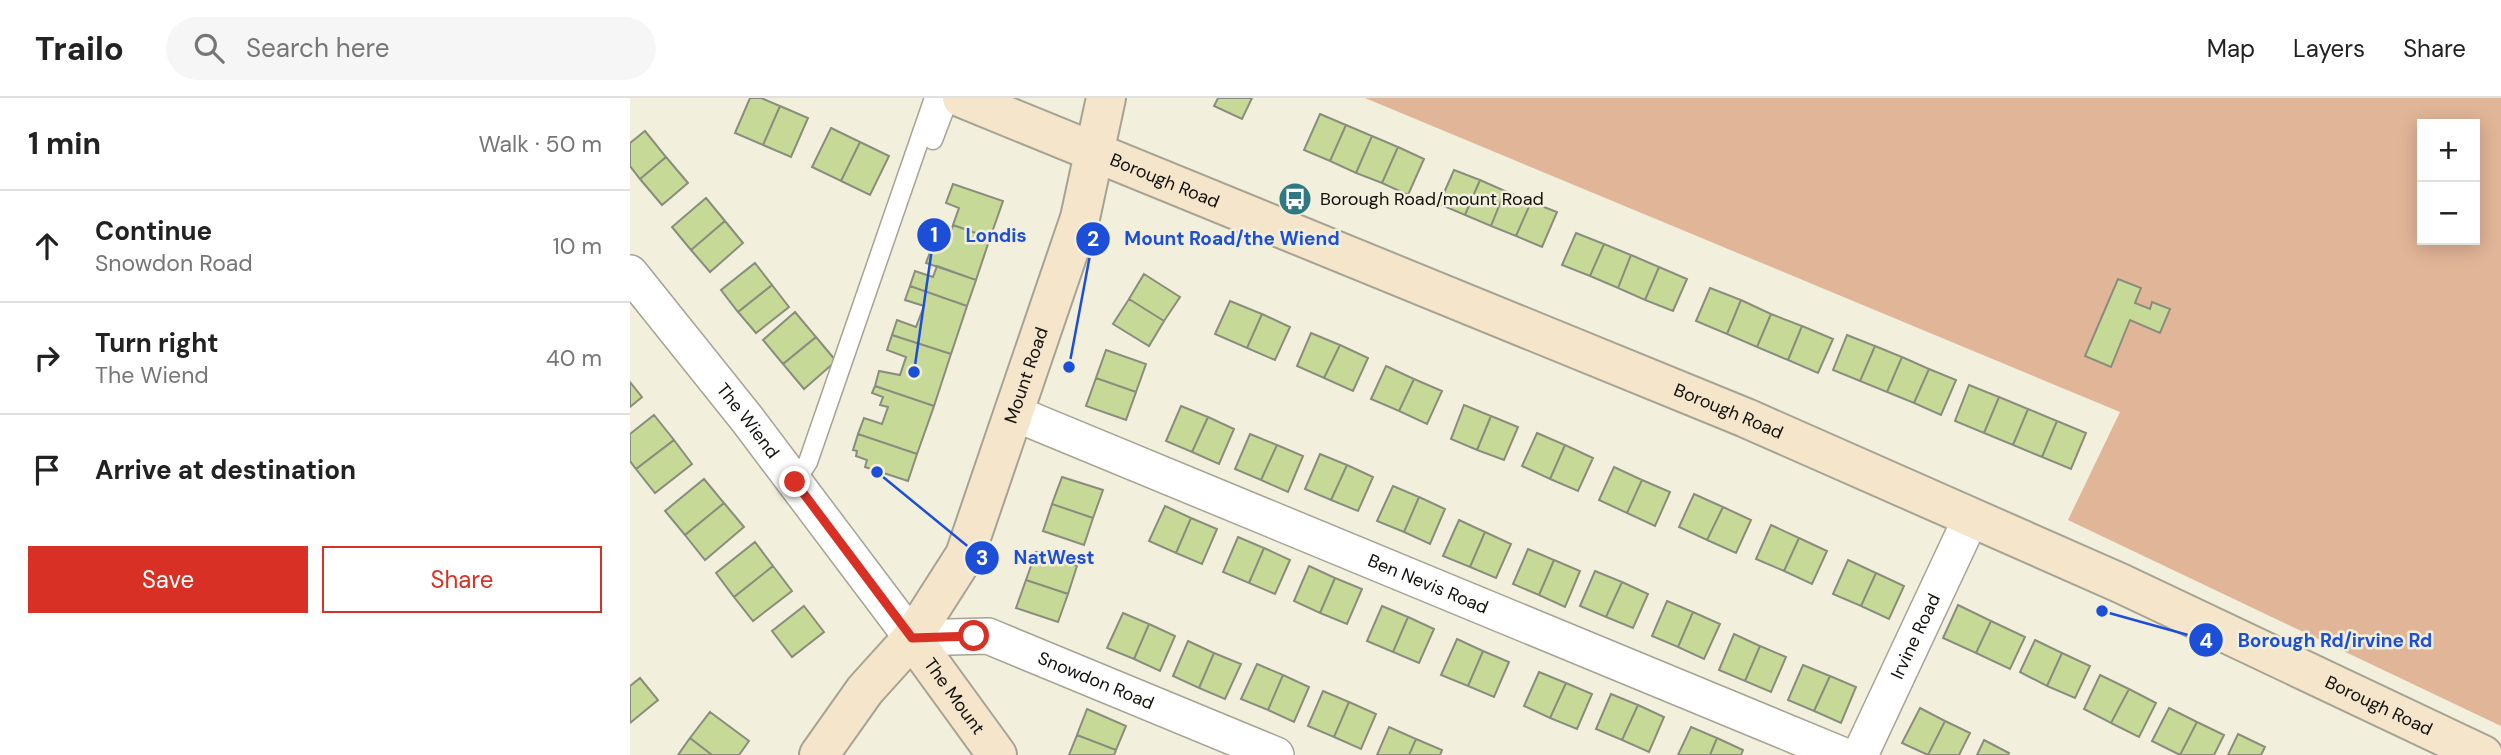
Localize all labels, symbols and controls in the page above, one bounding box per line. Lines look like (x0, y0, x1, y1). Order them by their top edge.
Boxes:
search box (166, 17, 656, 80)
text: Trailo (35, 27, 124, 70)
icon: search (190, 29, 228, 67)
text: Search here (246, 31, 389, 65)
text: Map (2207, 33, 2255, 64)
text: Layers (2293, 33, 2365, 64)
text: Share (2403, 33, 2466, 64)
map controls (2417, 119, 2480, 245)
button: + (2417, 119, 2480, 182)
text: 1 min (28, 124, 101, 163)
text: Walk · 50 m (478, 129, 602, 159)
street label: Borough Road (1107, 148, 1223, 214)
bus stop icon: Borough Road/mount Road (1276, 180, 1314, 218)
button: − (2417, 182, 2480, 245)
place label: Borough Road/mount Road (1320, 187, 1544, 211)
text: Continue (95, 214, 212, 248)
callout: Londis (916, 215, 1040, 255)
callout: Mount Road/the Wiend (1076, 219, 1354, 259)
text: 1 (930, 221, 938, 249)
text: Londis (965, 223, 1027, 248)
text: 2 (1087, 225, 1099, 253)
text: Mount Road/the Wiend (1124, 226, 1340, 251)
icon: ahead (28, 227, 66, 265)
text: 10 m (552, 231, 602, 261)
text: Snowdon Road (95, 248, 253, 278)
street label: Mount Road (999, 324, 1054, 427)
text: Turn right (95, 326, 219, 360)
icon: right (28, 339, 66, 377)
text: 40 m (546, 343, 602, 373)
text: The Wiend (95, 360, 209, 390)
street label: The Wiend (711, 378, 785, 463)
street label: Borough Road (1670, 378, 1787, 445)
icon: arrive (28, 451, 66, 489)
text: Arrive at destination (95, 453, 356, 487)
route end (779, 466, 810, 497)
callout: NatWest (964, 538, 1108, 578)
text: 3 (976, 544, 988, 572)
text: NatWest (1014, 545, 1094, 570)
button: Save (28, 546, 308, 613)
button: Share (322, 546, 602, 613)
street label: Ben Nevis Road (1364, 548, 1492, 620)
street label: Irvine Road (1885, 590, 1946, 683)
route start (958, 620, 989, 651)
callout: Borough Rd/irvine Rd (2188, 620, 2446, 660)
text: 4 (2199, 627, 2213, 655)
text: Borough Rd/irvine Rd (2238, 628, 2432, 653)
street label: Snowdon Road (1034, 646, 1158, 715)
street label: The Mount (918, 653, 990, 739)
street label: Borough Road (2321, 670, 2436, 741)

